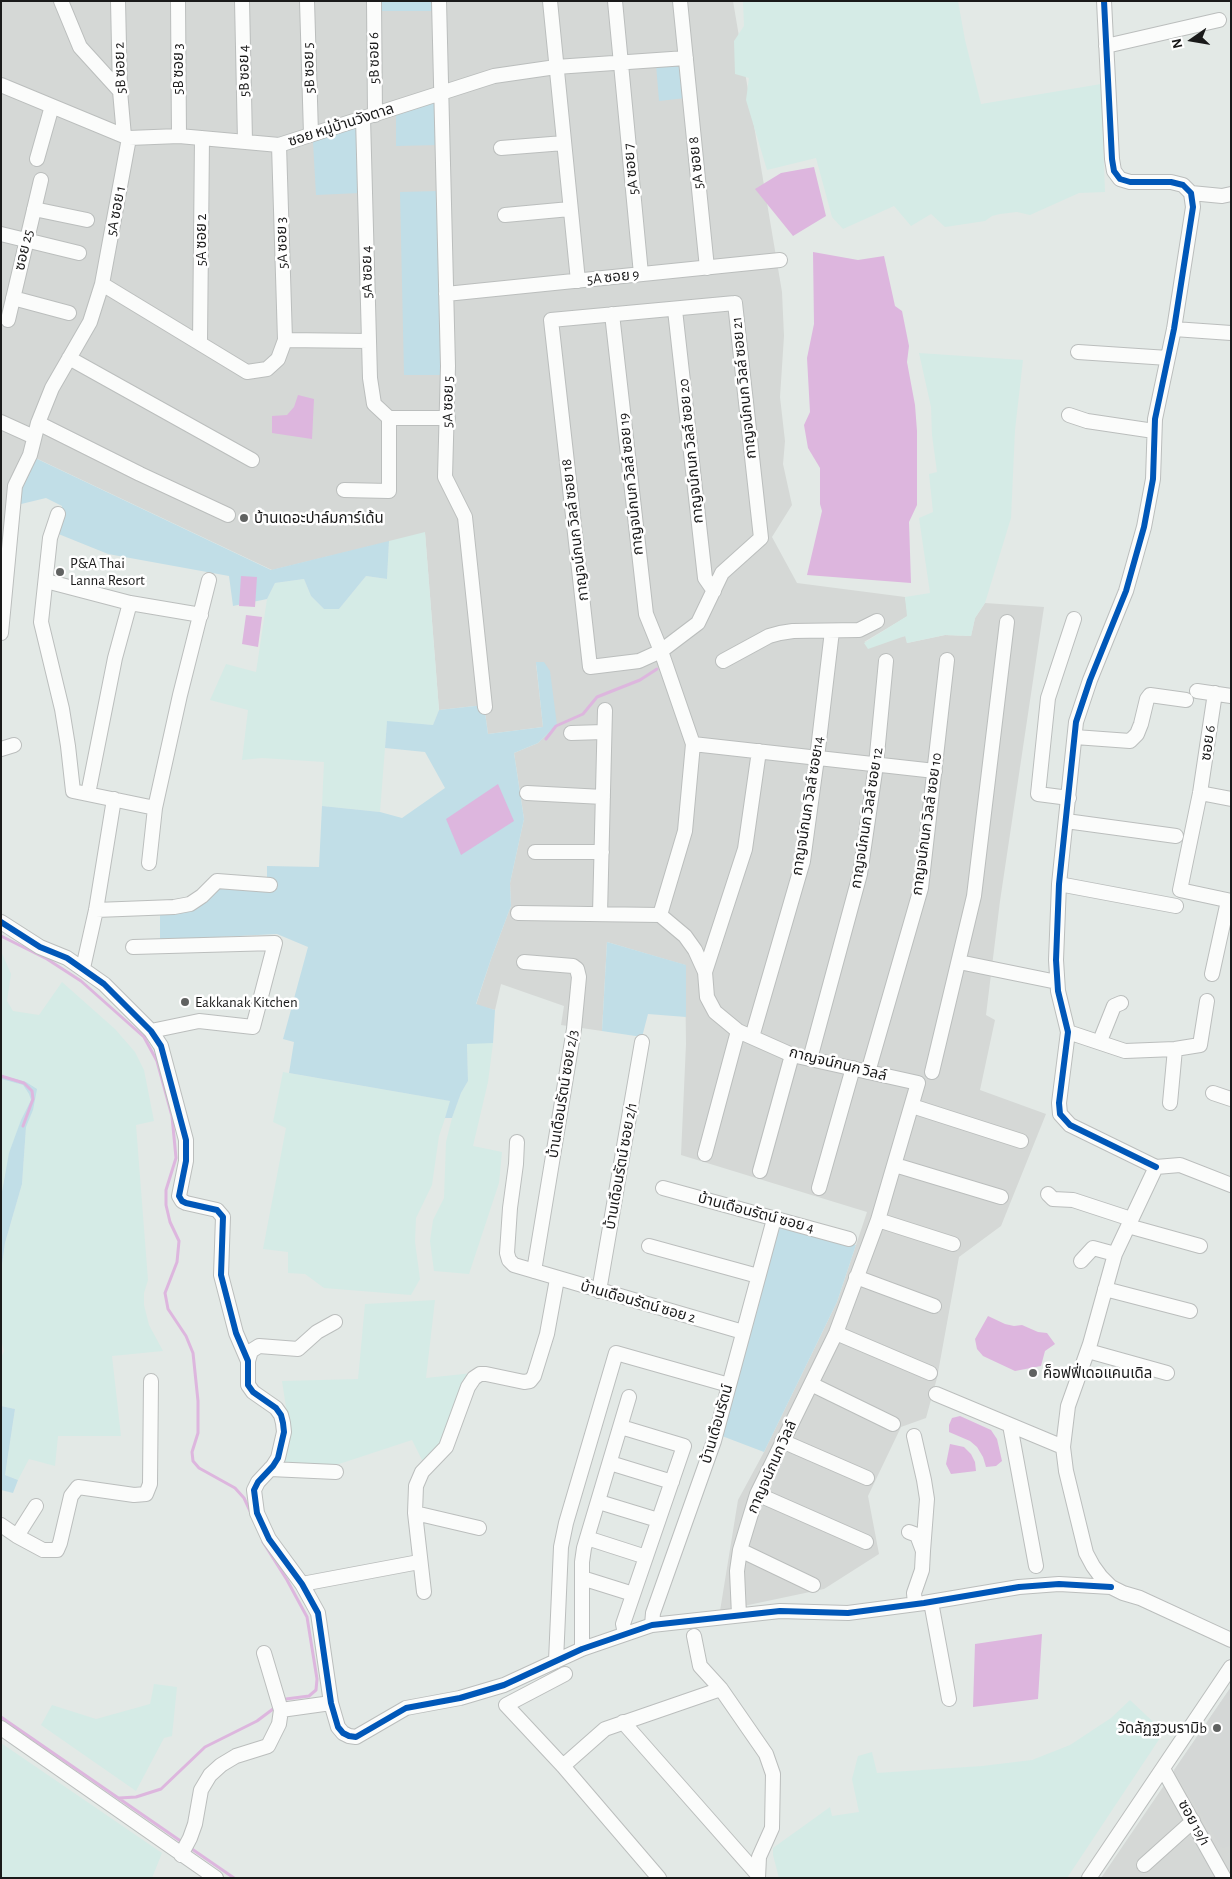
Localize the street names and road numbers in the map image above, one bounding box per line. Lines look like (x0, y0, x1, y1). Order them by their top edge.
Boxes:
street label: 5B ซอย 6 (365, 32, 383, 84)
street label: 5B ซอย 2 (110, 42, 130, 94)
street label: 5B ซอย 5 (299, 42, 319, 94)
street label: 5B ซอย 3 (169, 43, 187, 95)
street label: 5B ซอย 4 (235, 45, 253, 97)
street label: ซอย หมู่บ้านวังตาล (286, 99, 396, 151)
street label: 5A ซอย 8 (684, 136, 708, 190)
street label: 5A ซอย 7 (619, 142, 643, 196)
street label: 5A ซอย 1 (102, 184, 130, 238)
street label: 5A ซอย 2 (192, 214, 210, 266)
street label: 5A ซอย 3 (272, 217, 292, 269)
street label: ซอย 25 (11, 228, 37, 272)
street label: 5A ซอย 4 (358, 245, 376, 299)
street label: 5A ซอย 9 (586, 265, 640, 289)
street label: กาญจน์กนก วิลล์ ซอย 21 (728, 316, 760, 460)
street label: 5A ซอย 5 (439, 376, 457, 428)
street label: กาญจน์กนก วิลล์ ซอย 20 (674, 378, 708, 524)
street label: กาญจน์กนก วิลล์ ซอย 19 (615, 412, 647, 556)
street label: กาญจน์กนก วิลล์ ซอย 18 (557, 458, 593, 602)
street label: ซอย 6 (1197, 724, 1219, 762)
street label: กาญจน์กนก วิลล์ ซอย14 (788, 735, 828, 877)
street label: กาญจน์กนก วิลล์ ซอย 12 (847, 746, 887, 890)
street label: กาญจน์กนก วิลล์ ซอย 10 (908, 751, 946, 897)
street label: บ้านเดือนรัตน์ ซอย 2/3 (544, 1028, 582, 1160)
street label: กาญจน์กนก วิลล์ (787, 1043, 889, 1085)
street label: บ้านเดือนรัตน์ ซอย 2/1 (601, 1101, 641, 1231)
street label: บ้านเดือนรัตน์ ซอย 4 (696, 1189, 816, 1237)
street label: บ้านเดือนรัตน์ ซอย 2 (578, 1277, 698, 1327)
street label: บ้านเดือนรัตน์ (697, 1382, 737, 1466)
street label: กาญจน์กนก วิลล์ (743, 1418, 801, 1516)
street label: ซอย 19/1 (1174, 1797, 1214, 1849)

